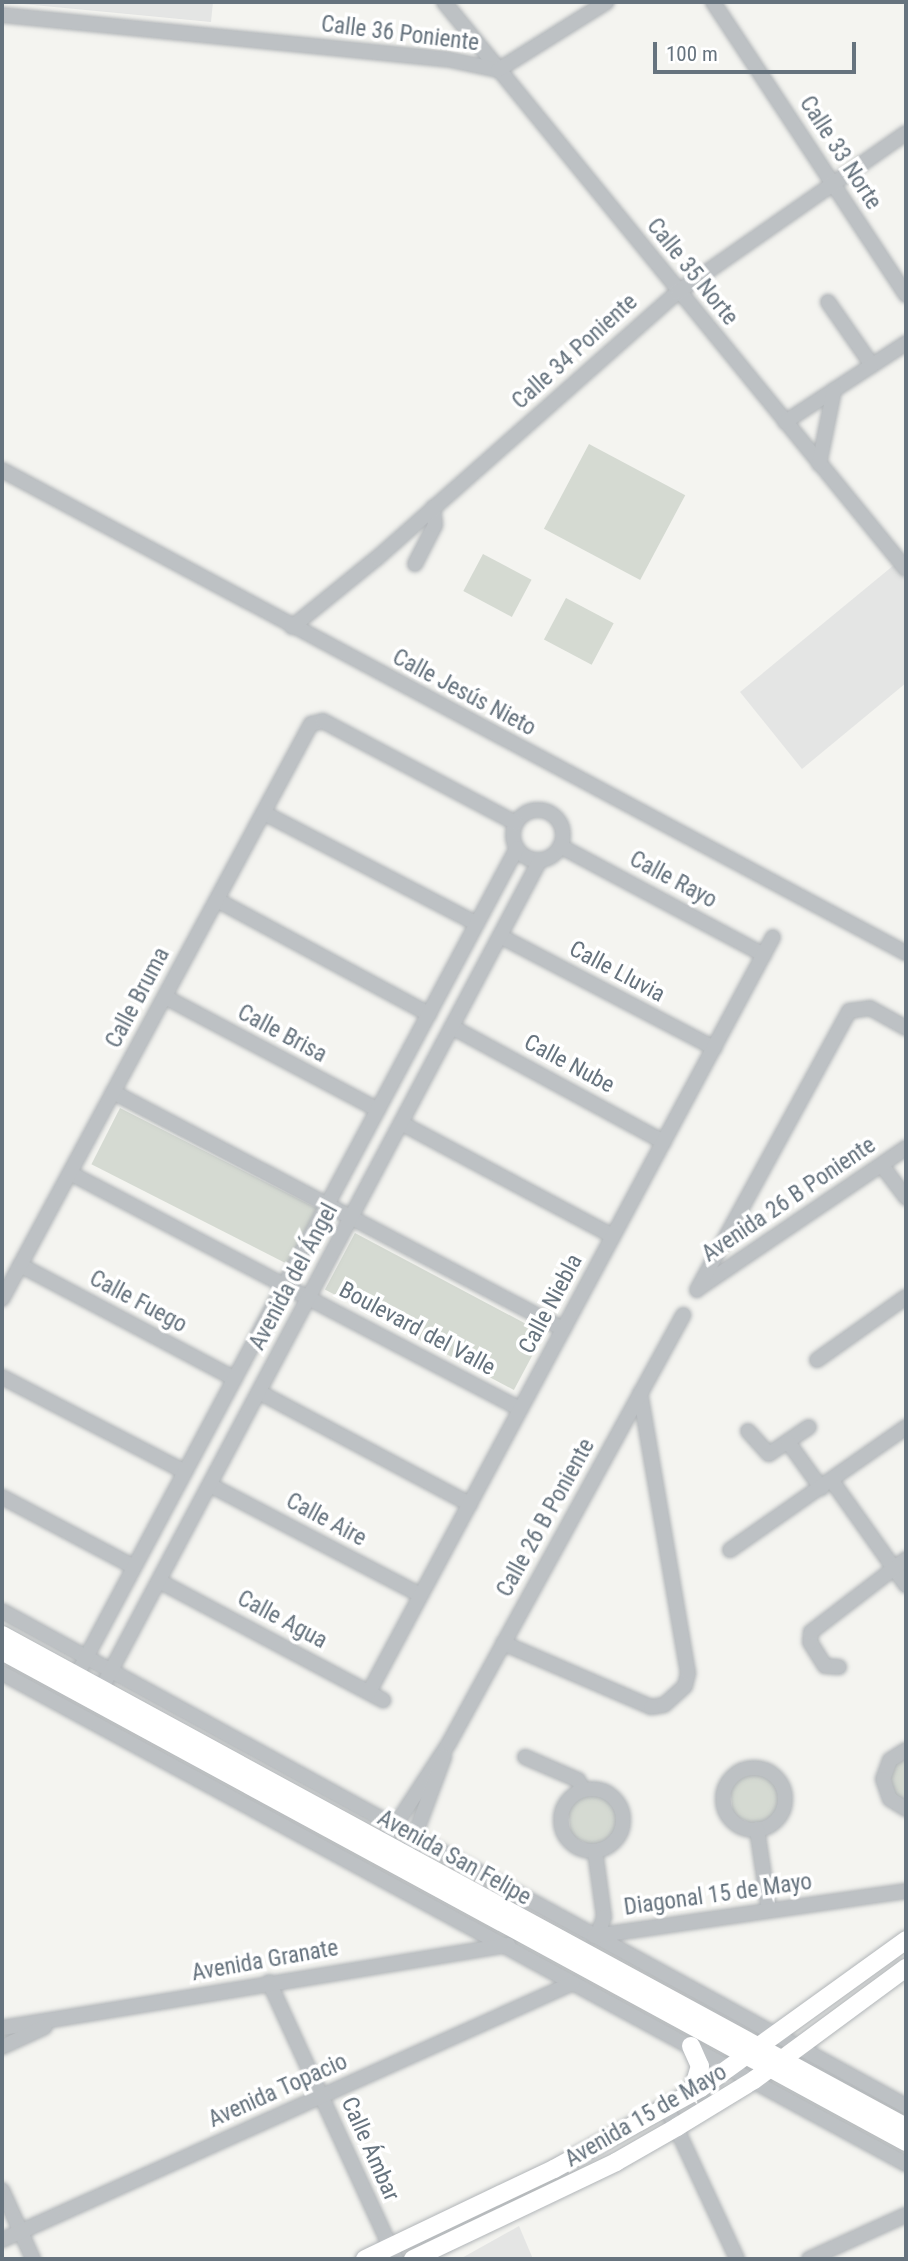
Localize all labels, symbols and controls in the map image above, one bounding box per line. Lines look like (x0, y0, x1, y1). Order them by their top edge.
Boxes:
street label: Calle 36 Poniente (320, 11, 480, 57)
scale bar (656, 28, 859, 72)
text: 100 m (666, 42, 718, 66)
street label: Calle 33 Norte (793, 91, 887, 215)
street label: Calle 35 Norte (640, 213, 744, 331)
street label: Calle 34 Poniente (507, 289, 643, 415)
street label: Calle Jesús Nieto (388, 644, 540, 742)
street label: Calle Rayo (625, 846, 721, 914)
street label: Calle Lluvia (565, 935, 669, 1009)
street label: Calle Bruma (100, 943, 176, 1053)
street label: Calle Brisa (233, 999, 331, 1069)
street label: Calle Nube (519, 1029, 619, 1099)
street label: Avenida 26 B Poniente (697, 1132, 881, 1268)
street label: Avenida del Ángel (244, 1199, 344, 1355)
street label: Calle Niebla (513, 1250, 589, 1358)
street label: Calle Fuego (85, 1265, 191, 1339)
street label: Boulevard del Valle (334, 1276, 500, 1382)
street label: Calle 26 B Poniente (491, 1434, 601, 1602)
street label: Calle Aire (281, 1487, 371, 1553)
street label: Calle Agua (233, 1585, 331, 1655)
street label: Avenida San Felipe (373, 1804, 535, 1912)
street label: Diagonal 15 de Mayo (622, 1868, 814, 1922)
street label: Avenida Granate (190, 1935, 340, 1987)
street label: Avenida Topacio (204, 2048, 352, 2134)
street label: Avenida 15 de Mayo (560, 2059, 732, 2173)
street label: Calle Ámbar (335, 2093, 405, 2205)

